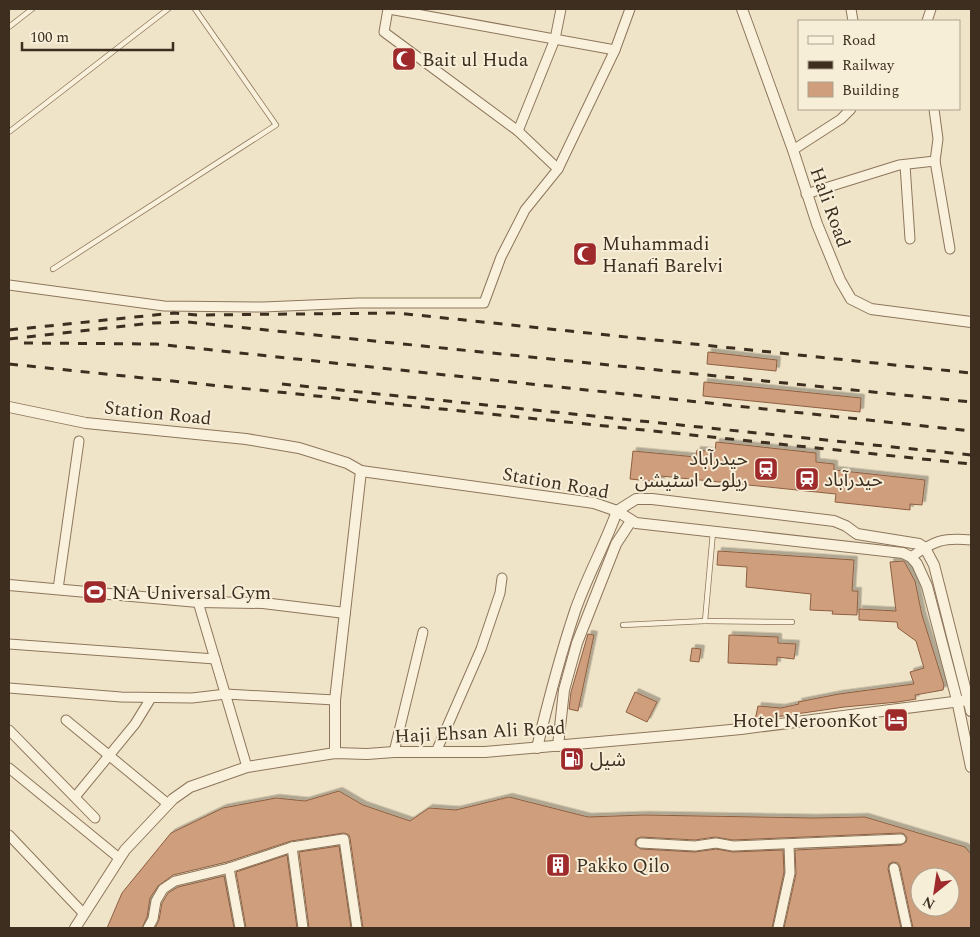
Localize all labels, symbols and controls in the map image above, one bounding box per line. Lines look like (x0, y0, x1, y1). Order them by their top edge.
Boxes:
scale bar (22, 20, 174, 52)
legend (798, 20, 960, 110)
text: 100 m (30, 26, 69, 49)
text: Road (842, 29, 876, 52)
mosque icon: Bait ul Huda (391, 46, 417, 72)
place label: Bait ul Huda (422, 46, 529, 75)
text: Railway (842, 54, 895, 77)
text: Building (842, 79, 899, 102)
street label: Hali Road (802, 163, 858, 252)
place label: Muhammadi Hanafi Barelvi (602, 230, 723, 281)
mosque icon: Muhammadi Hanafi Barelvi (572, 241, 598, 267)
street label: Station Road (103, 393, 213, 434)
place label: حیدرآباد ریلوے اسٹیشن (635, 445, 748, 496)
station icon: حیدرآباد ریلوے اسٹیشن (753, 456, 779, 482)
street label: Station Road (500, 460, 611, 507)
station icon: حیدرآباد (794, 466, 820, 492)
place label: حیدرآباد (824, 466, 883, 495)
sports icon: NA Universal Gym (82, 579, 108, 605)
place label: NA Universal Gym (112, 579, 271, 608)
place label: Hotel NeroonKot (732, 707, 878, 736)
hotel icon: Hotel NeroonKot (883, 707, 909, 733)
street label: Haji Ehsan Ali Road (394, 714, 566, 751)
fuel station icon: شیل (559, 746, 585, 772)
place label: شیل (590, 746, 626, 775)
building icon: Pakko Qilo (545, 852, 571, 878)
place label: Pakko Qilo (576, 852, 670, 881)
north arrow (910, 867, 960, 917)
text: N (919, 891, 939, 915)

